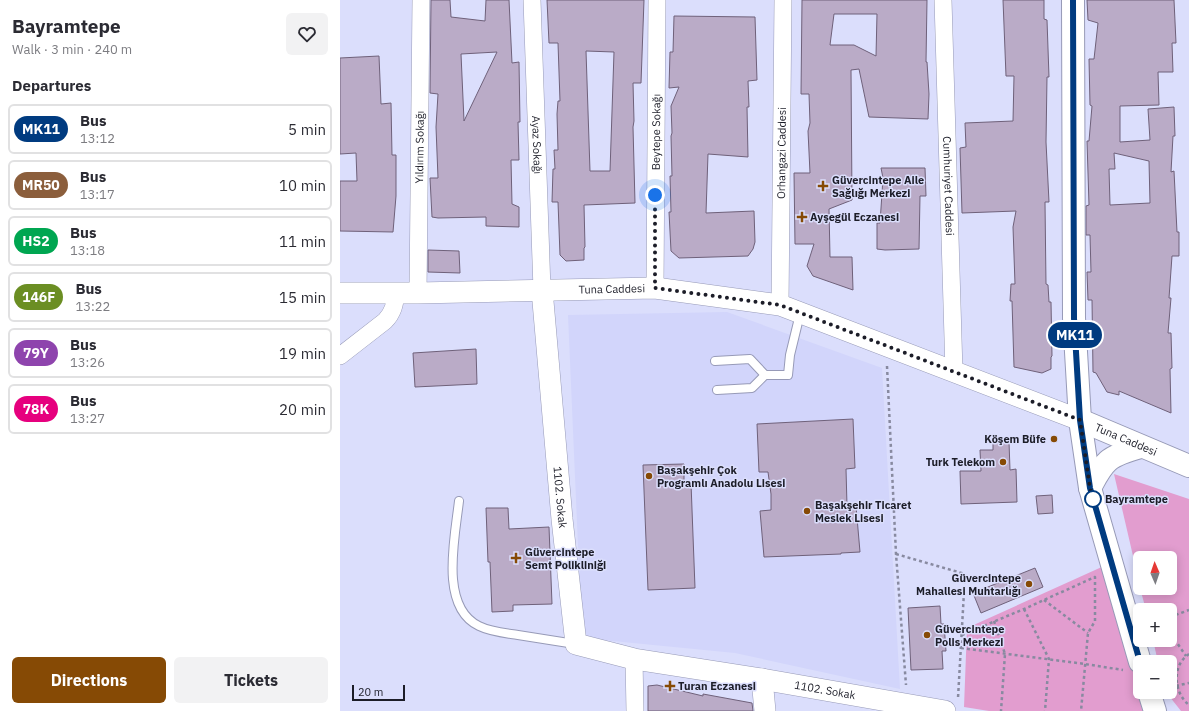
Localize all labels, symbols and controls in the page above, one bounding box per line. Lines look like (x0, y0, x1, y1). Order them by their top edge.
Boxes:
button: heart (286, 13, 328, 55)
text: Bayramtepe (12, 14, 121, 38)
text: Walk · 3 min · 240 m (12, 41, 132, 58)
text: Departures (12, 76, 91, 95)
street label: Beytepe Sokağı (649, 94, 663, 170)
street label: Orhangazi Caddesi (774, 107, 789, 199)
text: Bus (80, 111, 107, 130)
street label: Yıldırım Sokağı (412, 111, 427, 183)
street label: Ayaz Sokağı (529, 115, 545, 174)
text: MK11 (22, 120, 60, 138)
text: 5 min (288, 120, 326, 139)
text: 13:12 (80, 130, 115, 147)
street label: Cumhuriyet Caddesi (940, 136, 957, 236)
text: Bus (80, 167, 106, 186)
place label: Güvercintepe Aile Sağlığı Merkezi (832, 173, 924, 200)
text: MR50 (22, 176, 60, 194)
text: 10 min (279, 176, 326, 195)
marker: Güvercintepe Aile Sağlığı Merkezi (817, 180, 829, 192)
your location (645, 185, 665, 205)
text: 13:17 (80, 186, 115, 203)
place label: Ayşegül Eczanesi (810, 210, 899, 224)
marker: Ayşegül Eczanesi (797, 212, 807, 222)
text: Bus (70, 223, 97, 242)
text: HS2 (22, 232, 50, 250)
text: 11 min (279, 232, 326, 251)
text: 13:18 (70, 242, 105, 259)
text: Bus (75, 279, 102, 298)
street label: Tuna Caddesi (579, 281, 645, 297)
text: 146F (22, 288, 55, 306)
text: 15 min (279, 288, 326, 307)
text: 13:22 (75, 298, 110, 315)
line badge: MK11 (1047, 322, 1103, 348)
text: MK11 (1056, 326, 1094, 344)
text: Bus (70, 335, 97, 354)
text: 79Y (23, 344, 49, 362)
text: 19 min (279, 344, 326, 363)
text: 13:26 (70, 354, 105, 371)
text: Bus (70, 391, 97, 410)
text: 78K (23, 400, 49, 418)
text: 20 min (279, 400, 326, 419)
text: 13:27 (70, 410, 105, 427)
street label: Tuna Caddesi (1093, 420, 1159, 459)
place label: Köşem Büfe (984, 432, 1046, 446)
marker: Köşem Büfe (1049, 434, 1059, 444)
place label: Turk Telekom (926, 455, 995, 469)
marker: Turk Telekom (998, 457, 1008, 467)
place label: Başakşehir Çok Programlı Anadolu Lisesi (657, 463, 785, 490)
street label: 1102. Sokak (550, 466, 570, 529)
marker: Başakşehir Çok Programlı Anadolu Lisesi (644, 471, 654, 481)
marker: Bayramtepe (1084, 490, 1102, 508)
place label: Bayramtepe (1105, 492, 1168, 506)
place label: Başakşehir Ticaret Meslek Lisesi (815, 498, 911, 525)
marker: Başakşehir Ticaret Meslek Lisesi (802, 506, 812, 516)
place label: Güvercintepe Semt Polikliniği (525, 545, 606, 572)
north arrow (1133, 551, 1177, 595)
map controls (1133, 551, 1177, 699)
marker: Güvercintepe Semt Polikliniği (510, 552, 522, 564)
place label: Güvercintepe Mahallesi Muhtarlığı (916, 571, 1021, 598)
marker: Güvercintepe Mahallesi Muhtarlığı (1024, 579, 1034, 589)
button: + (1133, 603, 1177, 647)
place label: Güvercintepe Polis Merkezi (935, 622, 1004, 649)
marker: Güvercintepe Polis Merkezi (922, 630, 932, 640)
button: − (1133, 655, 1177, 699)
button: Directions (12, 657, 166, 703)
button: Tickets (174, 657, 328, 703)
street label: 1102. Sokak (793, 678, 857, 702)
place label: Turan Eczanesi (678, 679, 756, 693)
marker: Turan Eczanesi (665, 681, 675, 691)
scale bar (352, 683, 405, 702)
text: 20 m (358, 685, 383, 699)

